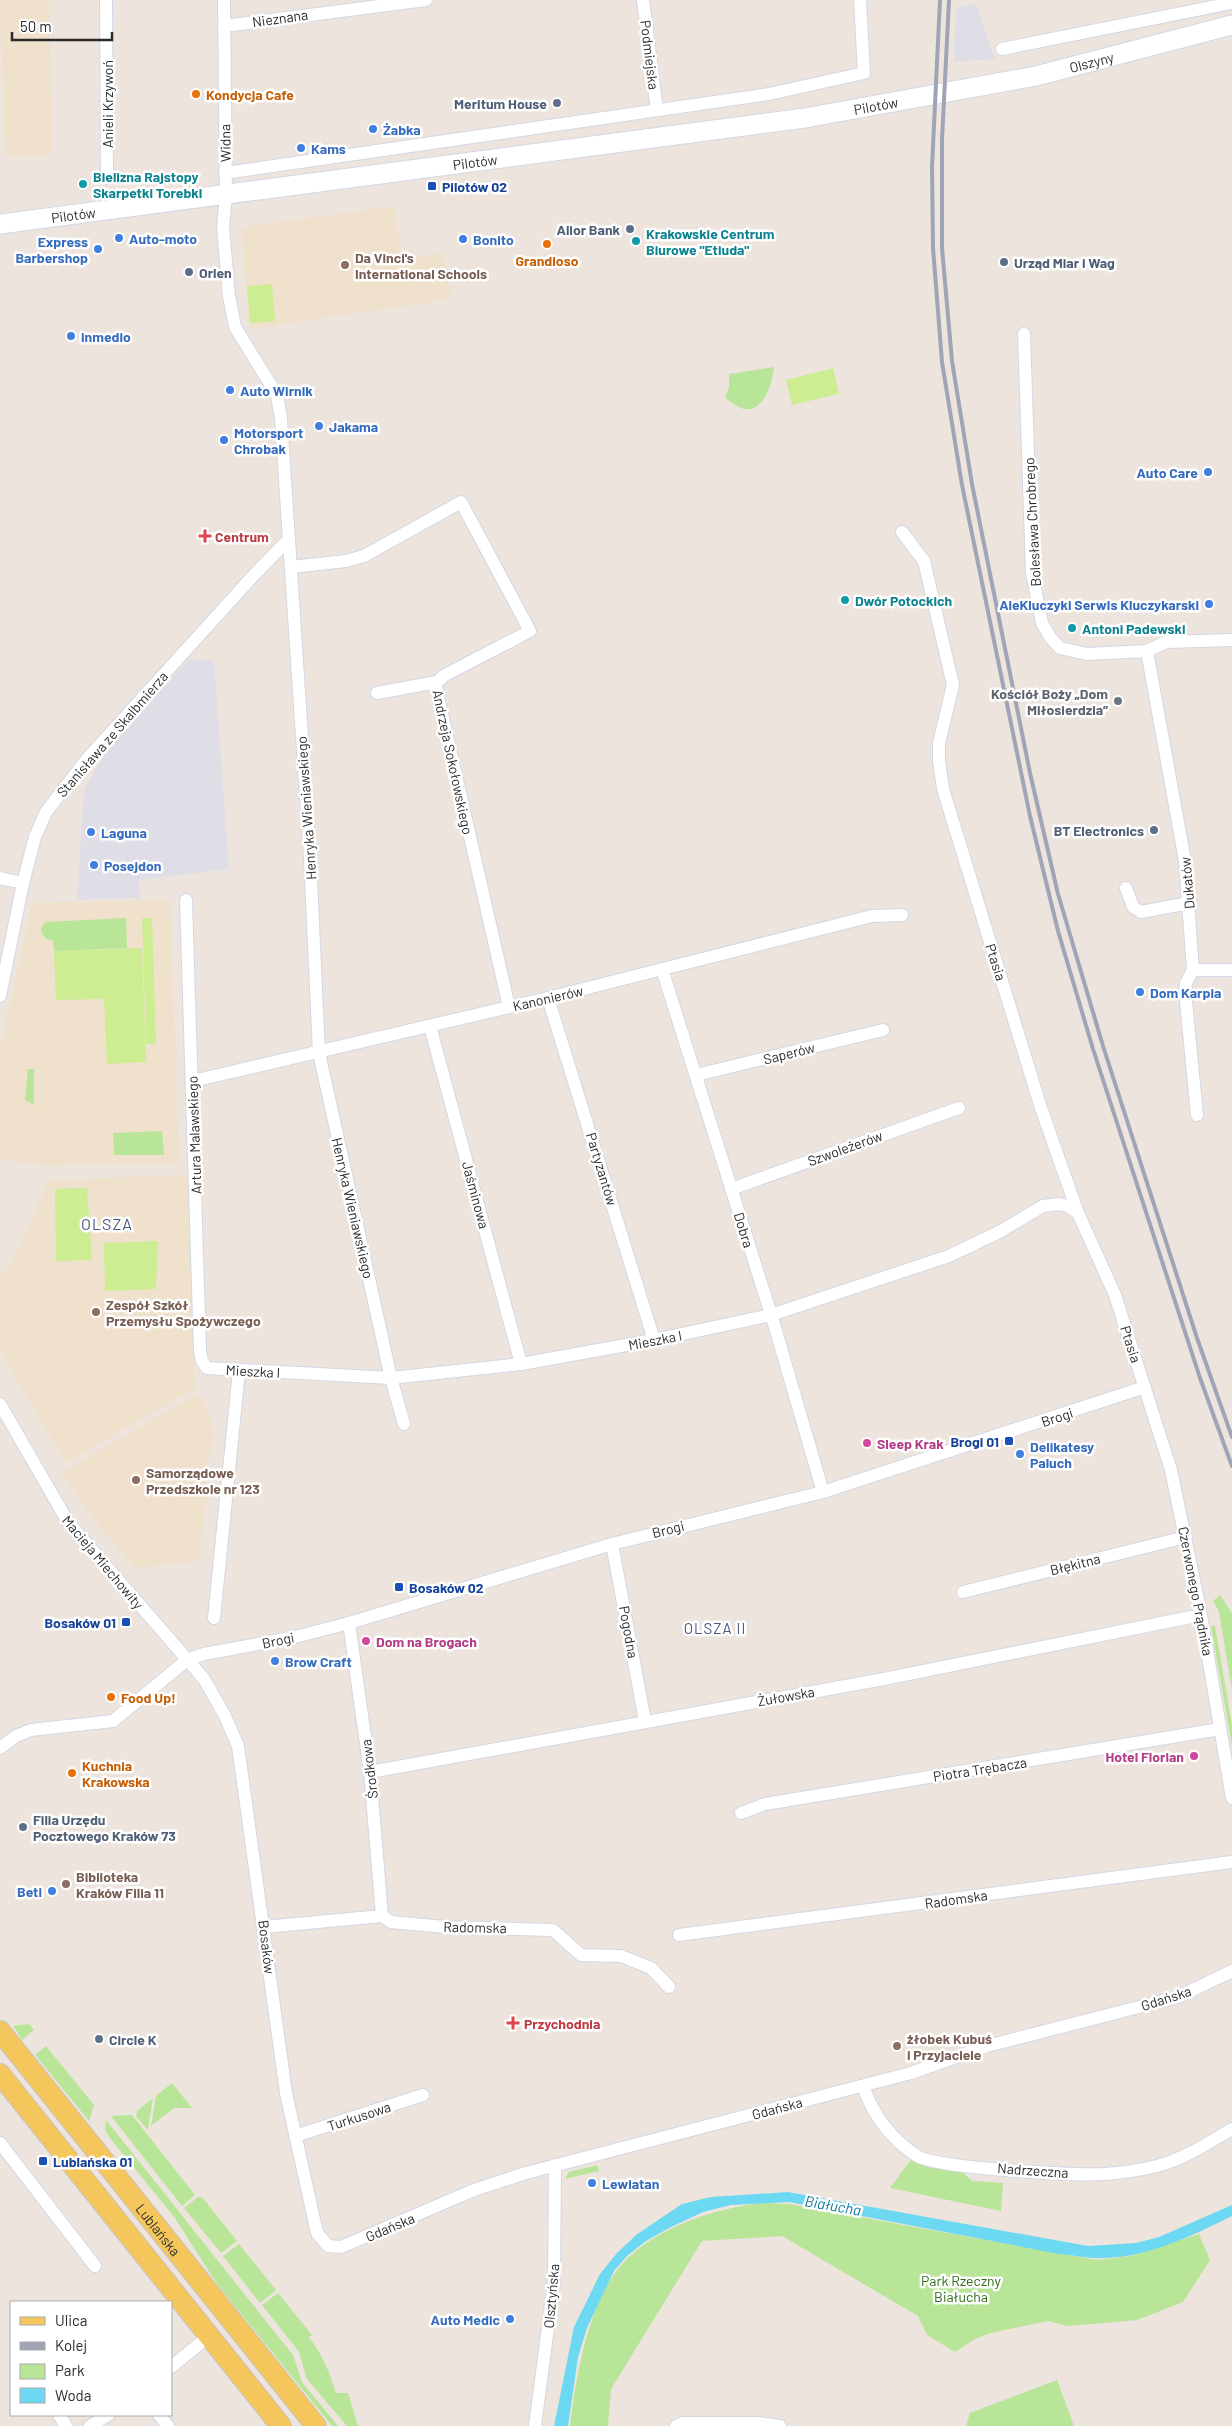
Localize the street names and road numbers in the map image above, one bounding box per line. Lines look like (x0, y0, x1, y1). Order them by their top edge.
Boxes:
street label: Nieznana (251, 6, 309, 30)
street label: Podmiejska (637, 19, 663, 91)
street label: Olszyny (1067, 48, 1116, 76)
street label: Anieli Krzywoń (99, 60, 116, 148)
street label: Pilotów (852, 93, 899, 117)
street label: Widna (216, 124, 234, 162)
street label: Pilotów (452, 150, 498, 173)
street label: Pilotów (50, 203, 97, 226)
street label: Bolesława Chrobrego (1020, 457, 1044, 587)
street label: Stanisława ze Skalbmierza (53, 668, 171, 800)
street label: Andrzeja Sokołowskiego (429, 688, 477, 836)
street label: Henryka Wieniawskiego (292, 736, 320, 880)
street label: Dukatów (1176, 856, 1198, 910)
street label: Ptasia (982, 941, 1010, 983)
street label: Kanonierów (511, 982, 585, 1014)
street label: Saperów (761, 1038, 817, 1068)
street label: Artura Malawskiego (183, 1076, 205, 1194)
street label: Szwoleżerów (805, 1127, 885, 1169)
street label: Partyzantów (583, 1130, 621, 1208)
street label: Henryka Wieniawskiego (329, 1136, 377, 1280)
street label: Jaśminowa (459, 1159, 493, 1231)
street label: Dobra (731, 1210, 757, 1250)
street label: Ptasia (1117, 1323, 1145, 1365)
street label: Mieszka I (627, 1326, 683, 1354)
street label: Mieszka I (225, 1361, 281, 1381)
street label: Brogi (1039, 1404, 1075, 1430)
street label: Macieja Miechowity (59, 1512, 148, 1613)
street label: Brogi (650, 1517, 686, 1541)
street label: Czerwonego Prądnika (1175, 1525, 1217, 1657)
street label: Błękitna (1048, 1550, 1102, 1578)
street label: Pogodna (616, 1604, 642, 1660)
street label: Brogi (260, 1628, 296, 1652)
street label: Żułowska (756, 1683, 816, 1709)
street label: Środkowa (357, 1738, 381, 1800)
street label: Piotra Trębacza (932, 1753, 1028, 1785)
street label: Radomska (923, 1886, 989, 1912)
street label: Radomska (443, 1918, 507, 1936)
street label: Bosaków (255, 1919, 279, 1975)
street label: Gdańska (1139, 1982, 1193, 2014)
street label: Gdańska (750, 2093, 804, 2123)
street label: Turkusowa (325, 2098, 393, 2134)
street label: Nadrzeczna (997, 2159, 1069, 2181)
street label: Lublańska (133, 2200, 185, 2259)
street label: Gdańska (363, 2209, 417, 2245)
street label: Olsztyńska (540, 2263, 562, 2329)

